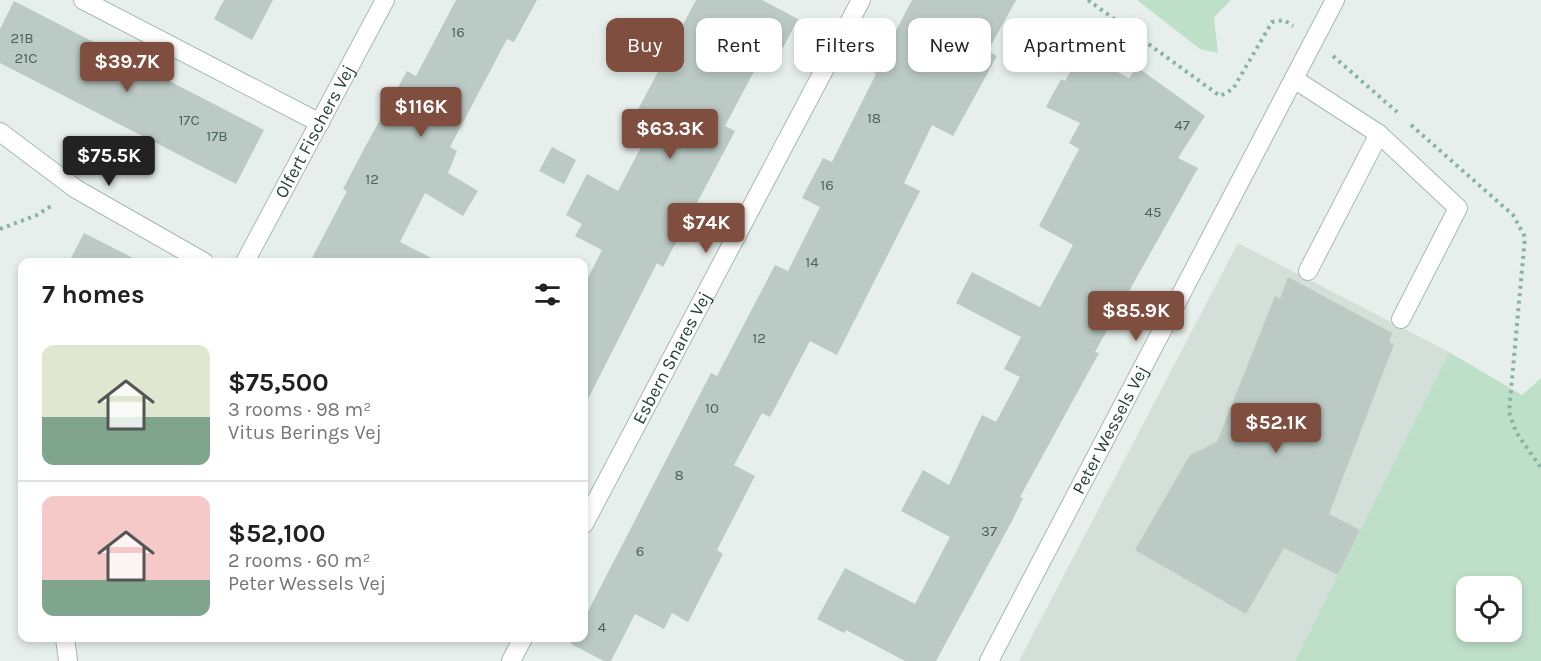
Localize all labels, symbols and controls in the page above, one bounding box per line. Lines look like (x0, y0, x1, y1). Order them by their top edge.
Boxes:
chip: Buy (606, 18, 684, 72)
chip: Rent (696, 18, 782, 72)
chip: Filters (794, 18, 896, 72)
chip: New (908, 18, 991, 72)
chip: Apartment (1003, 18, 1147, 72)
house number: 16 (451, 23, 465, 41)
house number: 21B (11, 29, 33, 47)
pin: $39.7K (78, 42, 176, 93)
house number: 21C (15, 49, 37, 67)
text: $39.7K (94, 50, 160, 73)
street label: Olfert Fischers Vej (270, 61, 359, 202)
pin: $116K (379, 87, 463, 138)
text: $116K (394, 95, 448, 118)
pin: $63.3K (621, 109, 719, 160)
house number: 18 (867, 109, 881, 127)
house number: 17C (178, 111, 200, 129)
house number: 47 (1174, 116, 1190, 134)
text: $63.3K (636, 117, 704, 140)
house number: 17B (206, 127, 228, 145)
pin: $75.5K (60, 136, 158, 187)
text: $75.5K (77, 144, 141, 167)
house number: 12 (365, 170, 379, 188)
house number: 16 (820, 176, 834, 194)
pin: $74K (670, 203, 742, 254)
house number: 45 (1145, 203, 1161, 221)
text: $74K (682, 211, 730, 234)
house number: 14 (805, 253, 819, 271)
icon: filters (531, 278, 564, 311)
text: 7 homes (42, 279, 145, 310)
street label: Esbern Snares Vej (628, 288, 716, 428)
pin: $85.9K (1087, 291, 1185, 342)
text: $85.9K (1102, 299, 1170, 322)
house number: 12 (752, 329, 766, 347)
street label: Peter Wessels Vej (1067, 362, 1153, 498)
text: $75,500 (228, 367, 329, 398)
icon: home (90, 369, 162, 441)
text: 3 rooms · 98 m² (228, 398, 371, 421)
house number: 10 (705, 399, 719, 417)
pin: $52.1K (1227, 403, 1325, 454)
text: $52.1K (1245, 411, 1307, 434)
text: Vitus Berings Vej (228, 421, 382, 444)
house number: 8 (674, 466, 684, 484)
text: $52,100 (228, 518, 326, 549)
icon: home (90, 520, 162, 592)
house number: 37 (981, 522, 997, 540)
house number: 6 (636, 542, 644, 560)
text: 2 rooms · 60 m² (228, 549, 371, 572)
text: Peter Wessels Vej (228, 572, 386, 595)
map controls (1456, 576, 1522, 642)
button: locate (1456, 576, 1522, 642)
house number: 4 (598, 618, 607, 636)

